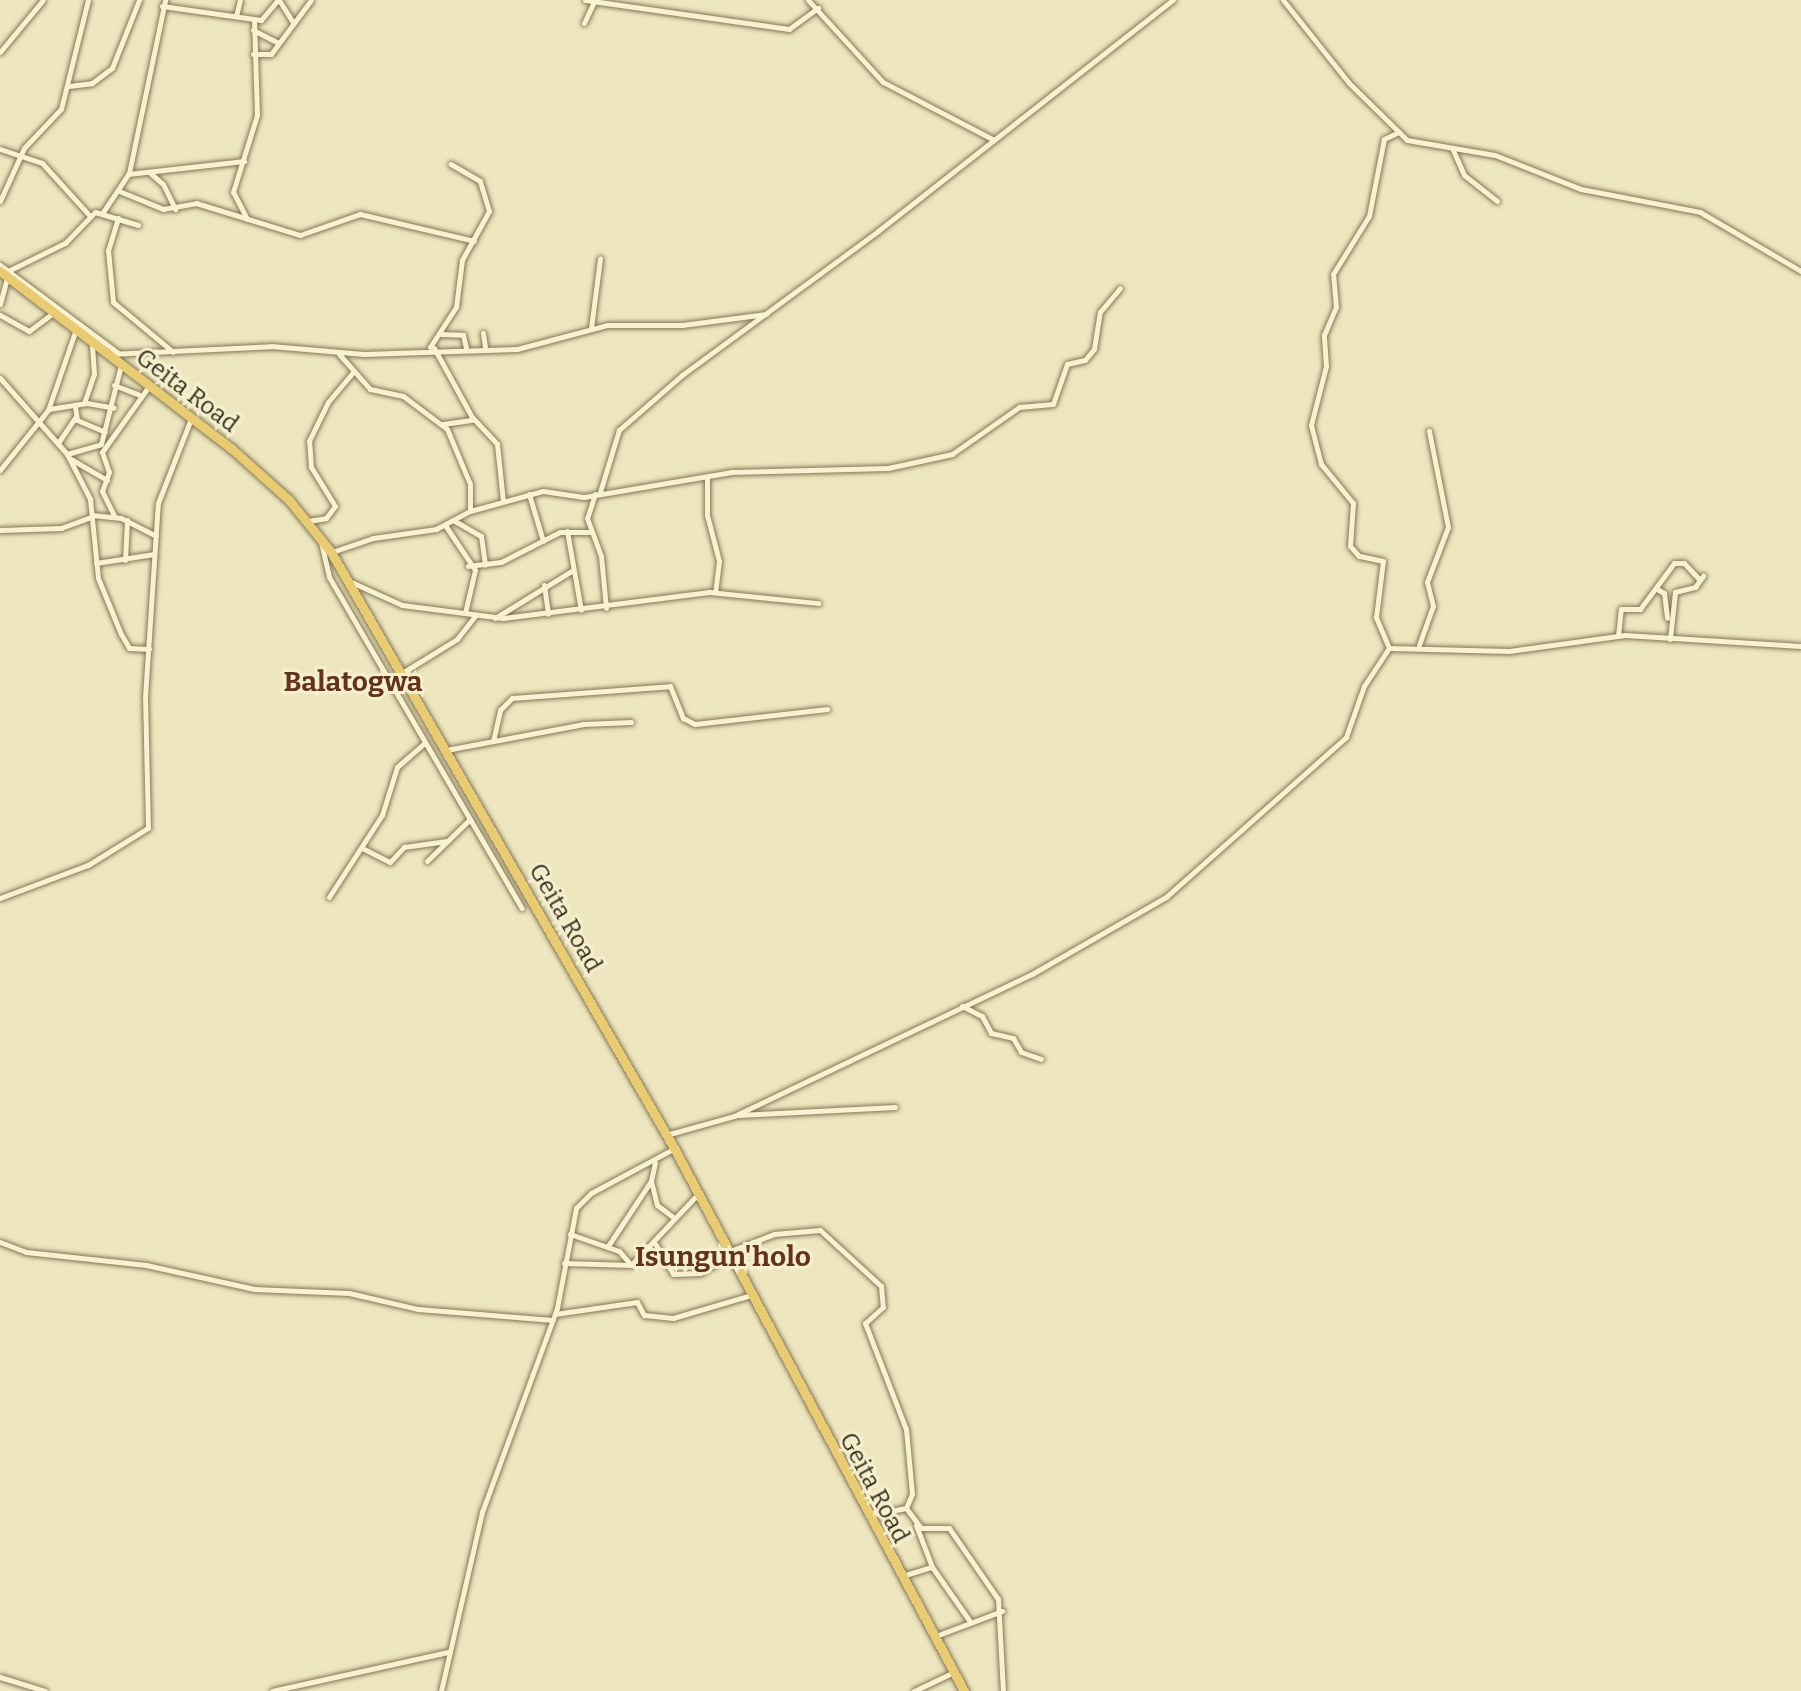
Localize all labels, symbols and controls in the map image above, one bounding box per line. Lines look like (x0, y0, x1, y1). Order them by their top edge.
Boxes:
street label: Geita Road (130, 343, 244, 439)
district label: Balatogwa (284, 665, 422, 699)
street label: Geita Road (522, 859, 608, 977)
district label: Isungun'holo (635, 1240, 811, 1274)
street label: Geita Road (833, 1428, 915, 1548)

